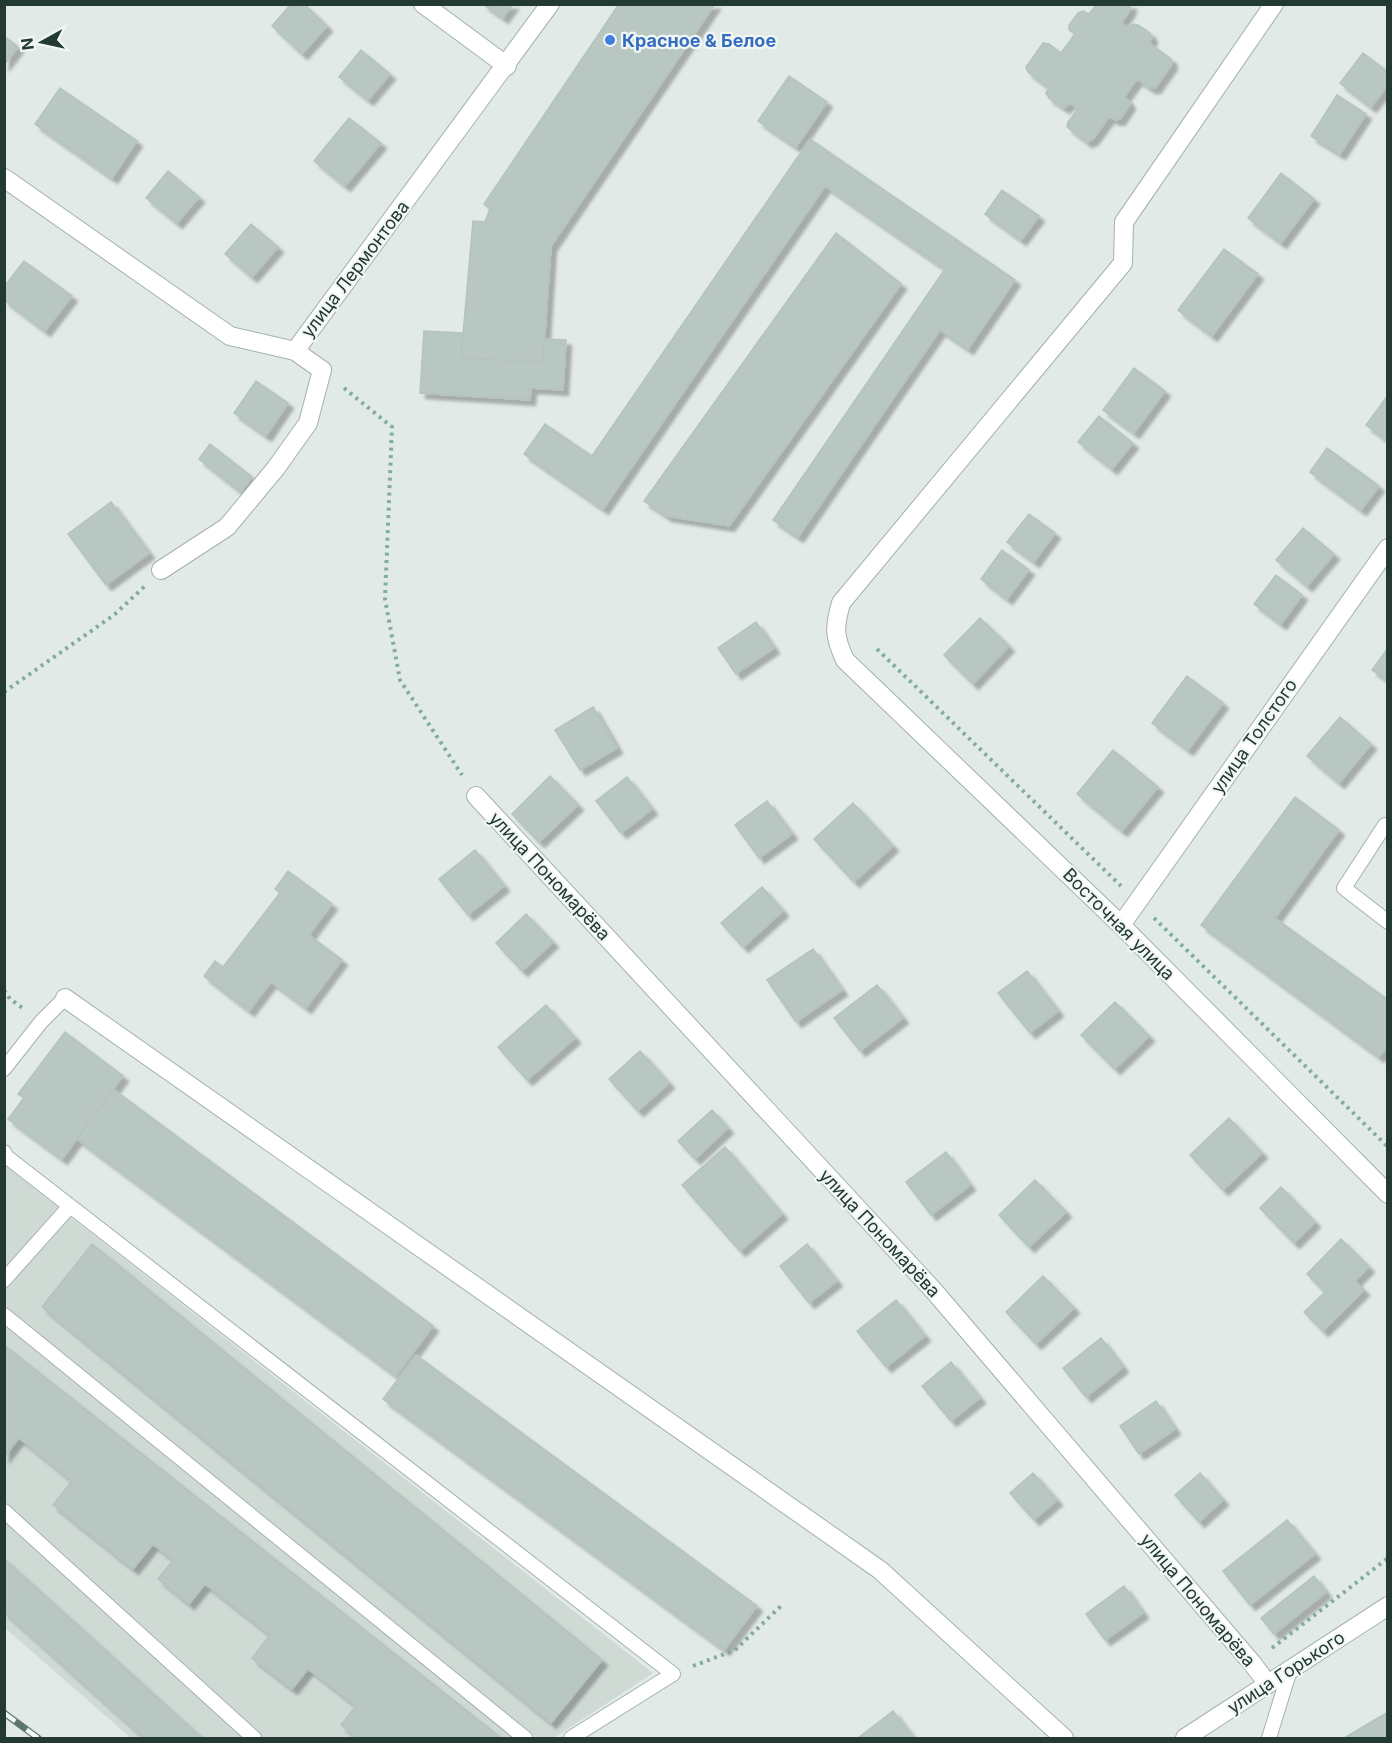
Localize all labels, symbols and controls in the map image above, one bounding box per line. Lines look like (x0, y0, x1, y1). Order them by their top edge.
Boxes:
north arrow (12, 12, 72, 72)
place label: Красное & Белое (622, 30, 776, 51)
marker: Красное & Белое (603, 33, 617, 47)
text: N (16, 37, 38, 52)
street label: улица Лермонтова (297, 197, 413, 341)
street label: улица Толстого (1207, 675, 1301, 797)
street label: улица Пономарёва (485, 808, 615, 944)
street label: Восточная улица (1059, 864, 1179, 984)
street label: улица Пономарёва (815, 1165, 945, 1301)
street label: улица Пономарёва (1136, 1529, 1260, 1671)
street label: улица Горького (1223, 1626, 1349, 1718)

